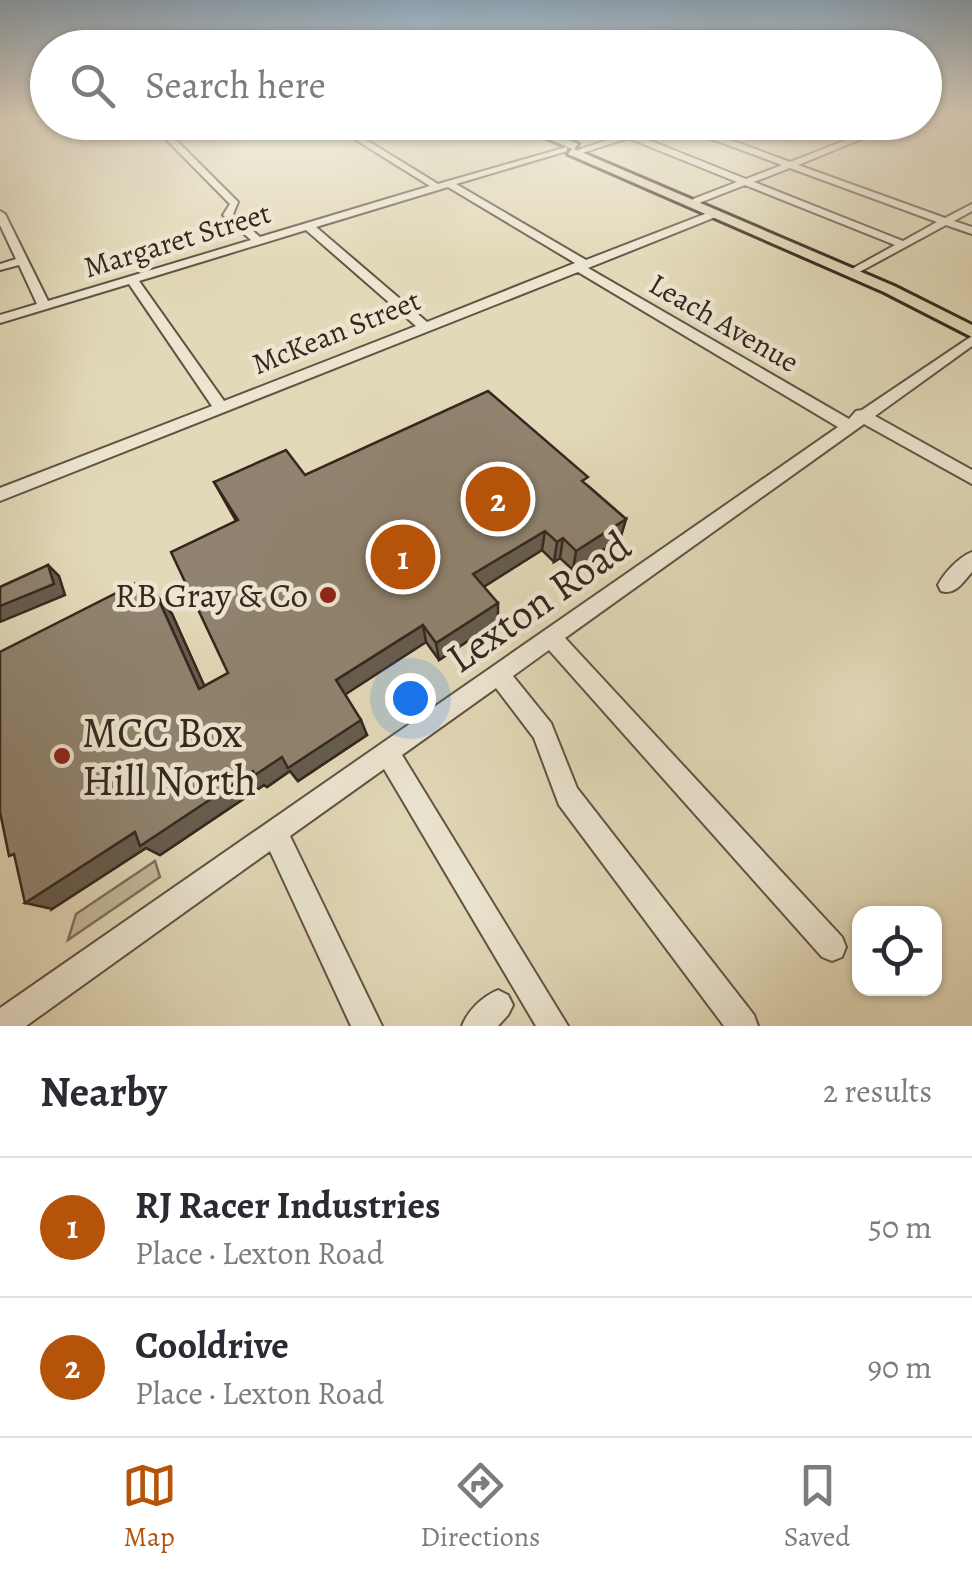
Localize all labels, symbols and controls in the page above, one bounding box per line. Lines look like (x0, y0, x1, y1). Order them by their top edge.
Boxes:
search box (30, 30, 942, 140)
icon: search (65, 58, 120, 113)
text: Search here (145, 59, 326, 111)
street label: Margaret Street (79, 193, 275, 287)
street label: Leach Avenue (642, 264, 806, 382)
street label: McKean Street (246, 280, 426, 384)
pin: 2 (466, 462, 530, 536)
street label: Lexton Road (435, 517, 642, 686)
pin: 1 (370, 520, 436, 594)
place label: RB Gray & Co (115, 571, 308, 619)
marker: RB Gray & Co (317, 584, 339, 606)
your location (385, 673, 436, 724)
place label: MCC Box Hill North (82, 704, 257, 809)
marker: MCC Box Hill North (51, 745, 73, 767)
map controls (852, 906, 942, 996)
button: locate (852, 906, 942, 996)
text: Nearby (40, 1063, 167, 1120)
text: 2 results (823, 1069, 932, 1113)
text: RJ Racer Industries (135, 1179, 441, 1231)
text: 1 (67, 1205, 78, 1249)
text: 50 m (868, 1205, 932, 1249)
text: Place · Lexton Road (135, 1231, 384, 1275)
text: Cooldrive (135, 1319, 289, 1371)
text: 2 (65, 1345, 80, 1389)
text: 90 m (867, 1345, 932, 1389)
text: Place · Lexton Road (135, 1371, 384, 1415)
tab: Map (122, 1458, 177, 1556)
tab: Directions (420, 1458, 540, 1556)
tab: Saved (784, 1458, 850, 1556)

